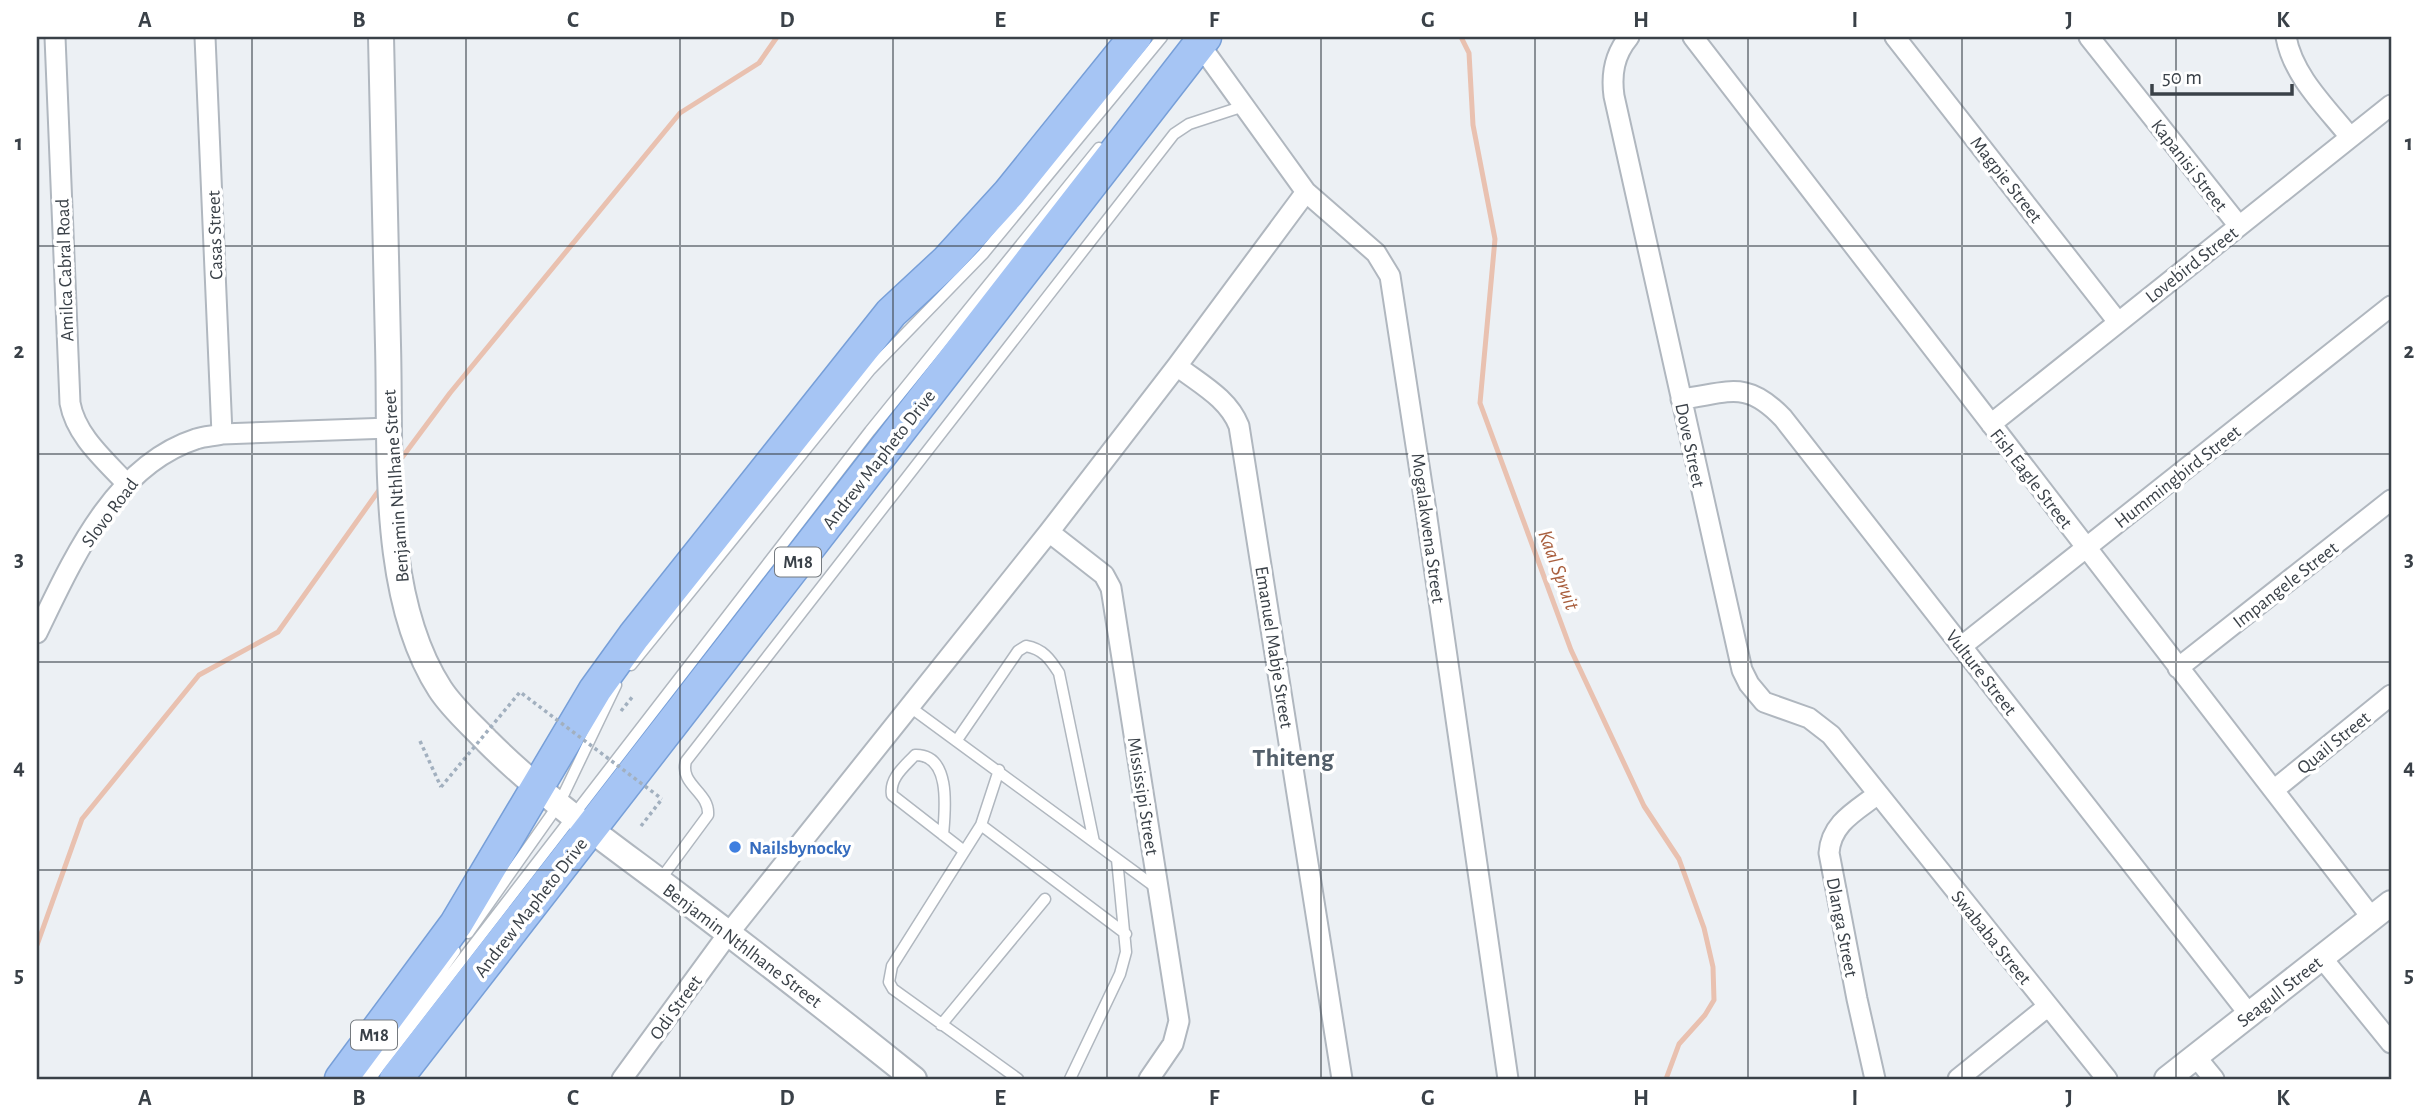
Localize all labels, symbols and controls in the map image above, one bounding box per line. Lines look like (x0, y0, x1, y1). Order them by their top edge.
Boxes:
text: A (138, 9, 152, 32)
text: B (352, 9, 366, 32)
text: C (567, 9, 579, 32)
text: D (779, 9, 795, 32)
text: E (994, 9, 1006, 32)
text: F (1209, 9, 1220, 32)
text: G (1421, 9, 1435, 32)
text: H (1633, 9, 1649, 32)
text: I (1852, 9, 1858, 32)
text: J (2065, 9, 2073, 32)
text: K (2276, 9, 2290, 32)
scale bar (2152, 52, 2292, 96)
text: 50 m (2162, 67, 2202, 88)
street label: Kapanisi Street (2147, 116, 2231, 216)
text: 1 (15, 132, 23, 155)
text: 1 (2405, 132, 2413, 155)
street label: Magpie Street (1966, 133, 2045, 227)
street label: Casas Street (204, 190, 227, 280)
street label: Amilca Cabral Road (54, 198, 77, 342)
street label: Lovebird Street (2142, 223, 2242, 307)
text: 2 (14, 340, 25, 363)
text: 2 (2404, 340, 2415, 363)
street label: Andrew Mapheto Drive (819, 387, 939, 533)
street label: Benjamin Nthlhane Street (380, 389, 413, 583)
street label: Dove Street (1671, 401, 1708, 489)
street label: Hummingbird Street (2111, 422, 2245, 532)
street label: Fish Eagle Street (1986, 425, 2076, 532)
street label: Mogalakwena Street (1408, 452, 1447, 605)
street label: Slovo Road (78, 475, 142, 551)
water label: Kaal Spruit (1533, 527, 1583, 614)
street label: Impangele Street (2230, 538, 2342, 632)
text: 3 (14, 548, 24, 571)
road number: M18 (775, 548, 821, 576)
text: 3 (2404, 548, 2414, 571)
street label: Emanuel Mabje Street (1251, 565, 1296, 730)
street label: Vulture Street (1942, 627, 2020, 719)
street label: Quail Street (2294, 708, 2374, 778)
street label: Mississipi Street (1124, 736, 1161, 857)
district label: Thiteng (1252, 745, 1335, 771)
text: 4 (13, 756, 25, 779)
text: 4 (2403, 756, 2415, 779)
street label: Andrew Mapheto Drive (471, 835, 591, 981)
marker: Nailsbynocky (727, 839, 743, 855)
place label: Nailsbynocky (749, 839, 852, 858)
street label: Dlanga Street (1823, 876, 1860, 979)
street label: Benjamin Nthlhane Street (659, 880, 825, 1012)
street label: Swababa Street (1947, 887, 2034, 989)
street label: Seagull Street (2234, 953, 2326, 1031)
text: 5 (14, 964, 24, 987)
text: 5 (2404, 964, 2414, 987)
street label: Odi Street (647, 972, 706, 1044)
road number: M18 (351, 1020, 397, 1050)
text: A (138, 1087, 152, 1110)
text: B (352, 1087, 366, 1110)
text: C (567, 1087, 579, 1110)
text: D (779, 1087, 795, 1110)
text: E (994, 1087, 1006, 1110)
text: F (1209, 1087, 1220, 1110)
text: G (1421, 1087, 1435, 1110)
text: H (1633, 1087, 1649, 1110)
text: I (1852, 1087, 1858, 1110)
text: J (2065, 1087, 2073, 1110)
text: K (2276, 1087, 2290, 1110)

